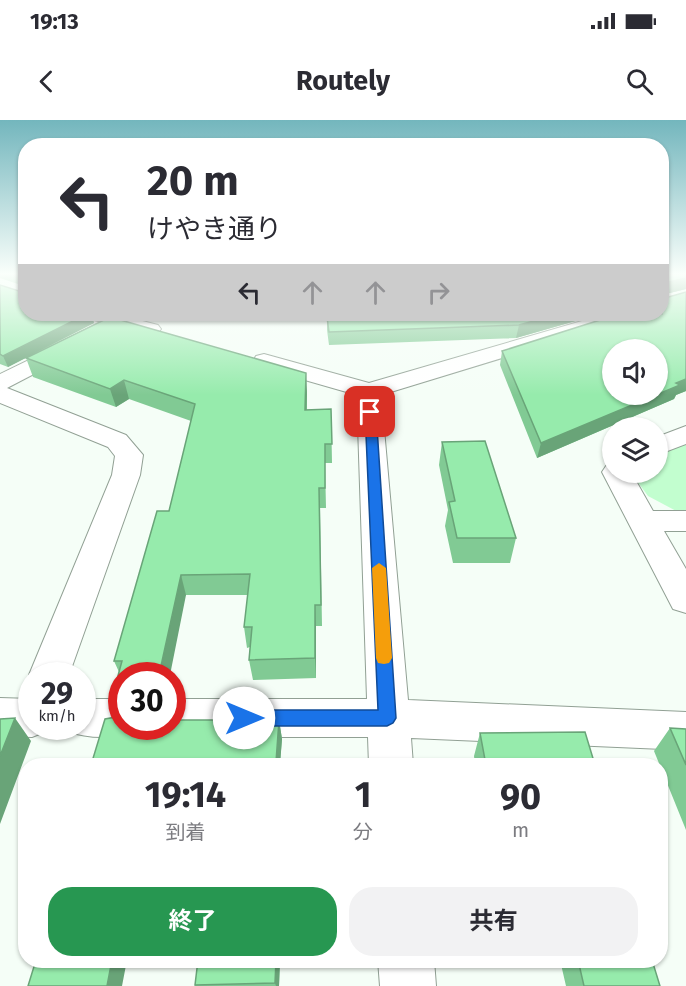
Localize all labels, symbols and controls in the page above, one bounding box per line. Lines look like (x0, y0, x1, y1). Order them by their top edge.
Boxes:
text: 19:13 (30, 8, 79, 35)
icon: back (30, 65, 63, 98)
text: Routely (296, 65, 390, 97)
icon: search (623, 65, 656, 98)
text: 20 m (147, 156, 239, 206)
icon: left (48, 162, 126, 240)
text: けやき通り (147, 213, 282, 245)
icon: left (233, 276, 266, 309)
icon: ahead (296, 276, 329, 309)
icon: ahead (359, 276, 392, 309)
icon: right (422, 276, 455, 309)
map controls (602, 339, 668, 483)
button: sound (602, 339, 668, 405)
pin (344, 386, 395, 437)
icon: arrive (353, 395, 386, 428)
button: layers (602, 417, 668, 483)
speed limit sign: 30 (108, 662, 186, 740)
text: 29 (41, 676, 73, 712)
position arrow (212, 686, 276, 750)
text: km/h (38, 707, 76, 725)
text: 19:14 (145, 773, 226, 817)
text: 1 (355, 773, 371, 817)
text: 90 (500, 775, 541, 819)
text: m (512, 818, 529, 842)
text: 到着 (166, 820, 206, 844)
text: 分 (353, 820, 373, 844)
button: 終了 (48, 887, 337, 956)
button: 共有 (349, 887, 638, 956)

